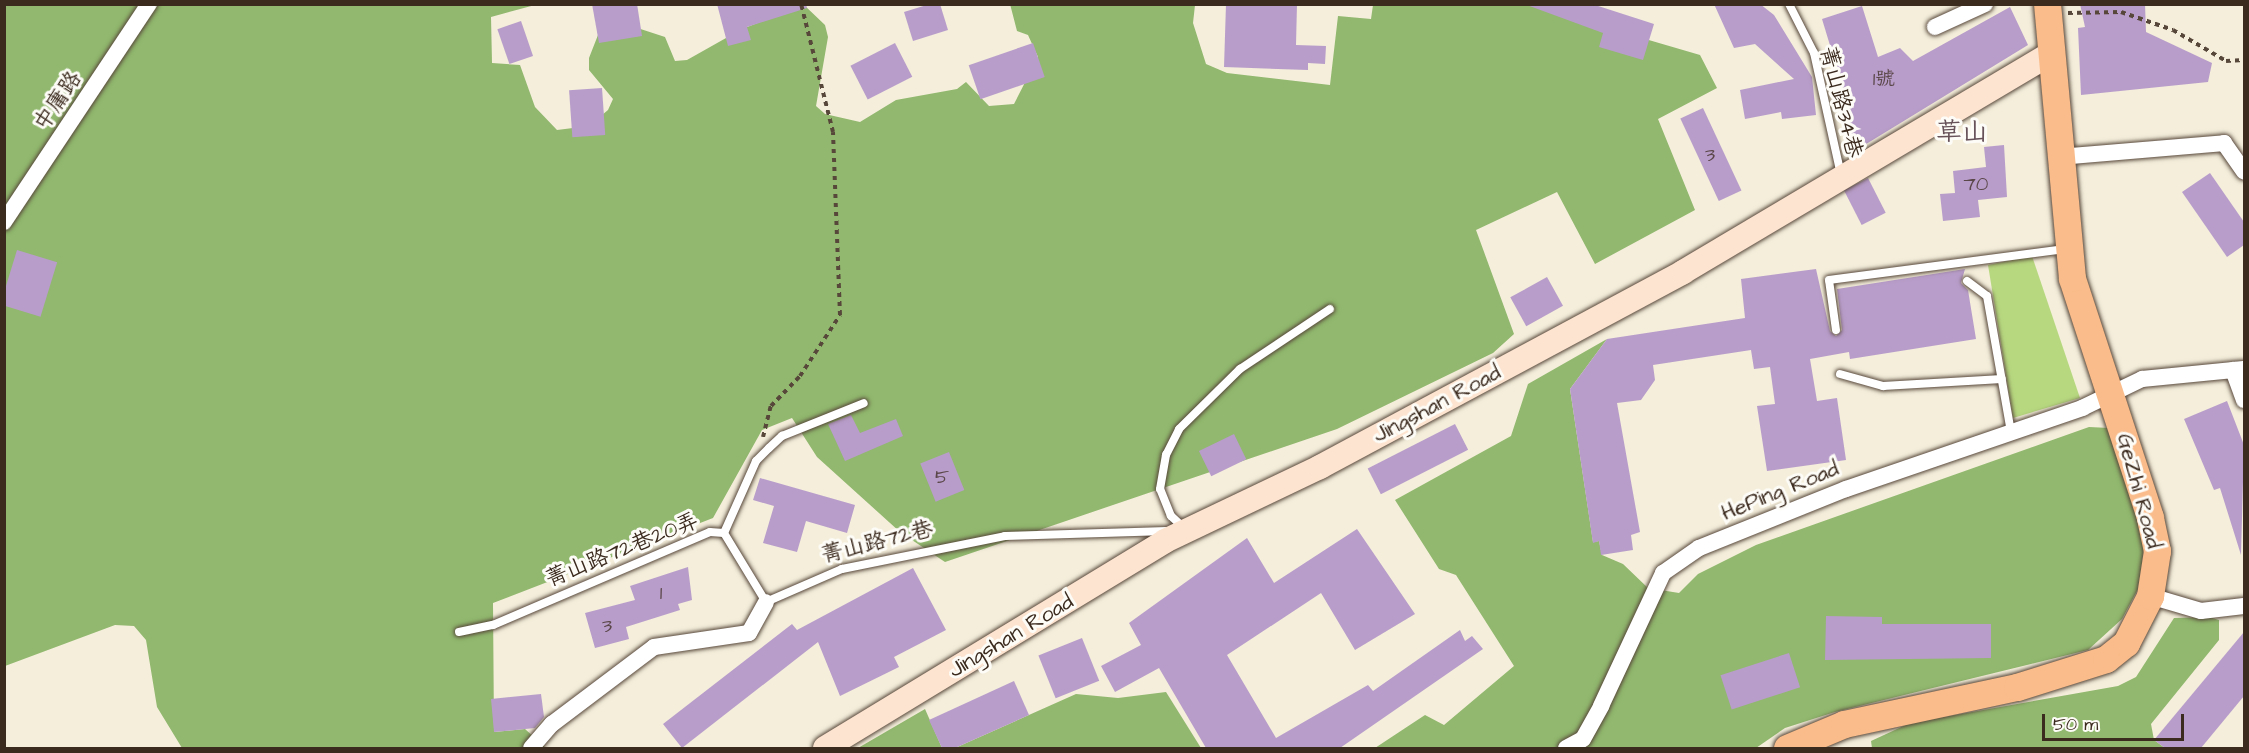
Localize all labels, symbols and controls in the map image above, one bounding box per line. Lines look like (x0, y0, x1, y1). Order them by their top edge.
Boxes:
street label: 菁山路34巷 (1814, 43, 1868, 161)
street label: 中庸路 (29, 66, 87, 136)
house number: 1號 (1873, 67, 1895, 91)
district label: 草山 (1936, 117, 1988, 149)
house number: 3 (1705, 143, 1715, 167)
house number: 70 (1964, 172, 1988, 196)
street label: Jingshan Road (1369, 359, 1505, 449)
street label: GeZhi Road (2111, 431, 2167, 551)
street label: HePing Road (1717, 455, 1843, 527)
house number: 5 (935, 465, 949, 489)
street label: 菁山路72巷20弄 (542, 507, 702, 593)
street label: 菁山路72巷 (818, 515, 936, 569)
house number: 1 (660, 581, 662, 605)
street label: Jingshan Road (944, 588, 1078, 684)
house number: 3 (602, 614, 612, 638)
scale bar (2045, 702, 2188, 740)
text: 50 m (2053, 712, 2098, 737)

